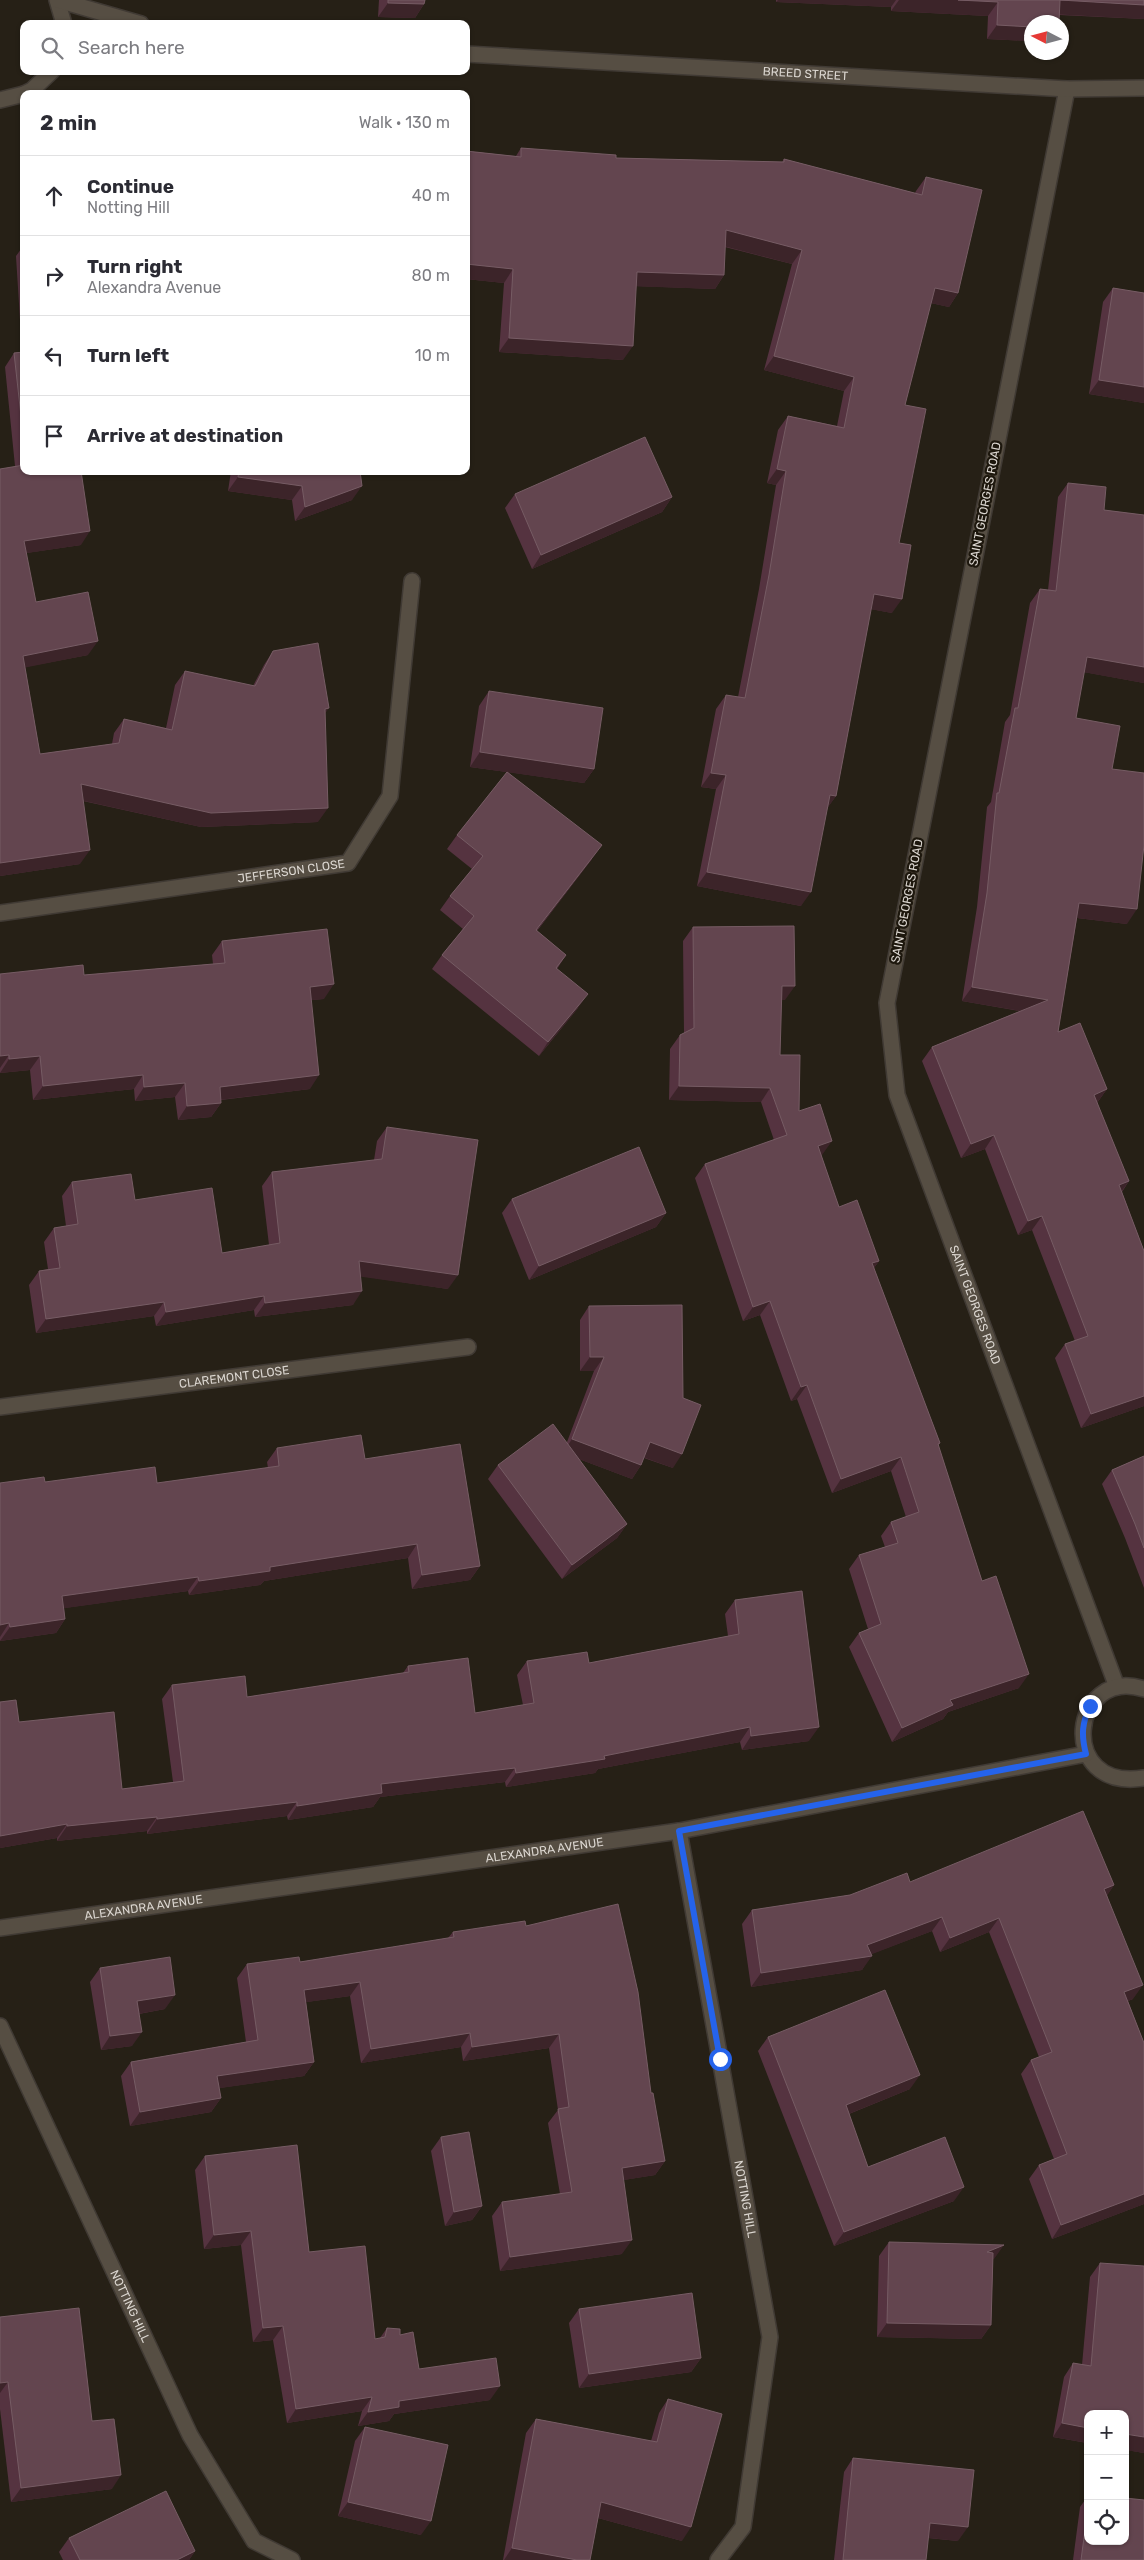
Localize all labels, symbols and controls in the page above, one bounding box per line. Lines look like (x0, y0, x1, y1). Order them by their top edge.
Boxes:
north arrow (1024, 15, 1069, 60)
search box (20, 20, 470, 75)
icon: search (38, 34, 66, 62)
text: Search here (78, 36, 185, 59)
street label: BREED STREET (762, 64, 849, 83)
text: 2 min (40, 110, 97, 135)
text: Walk · 130 m (359, 113, 450, 132)
text: Continue (87, 175, 174, 198)
icon: ahead (40, 182, 68, 210)
text: 40 m (412, 186, 450, 205)
text: Notting Hill (87, 198, 170, 217)
text: Turn right (87, 255, 182, 278)
icon: right (40, 262, 68, 290)
text: 80 m (412, 266, 450, 285)
text: Alexandra Avenue (87, 278, 221, 297)
icon: left (40, 342, 68, 370)
text: Turn left (87, 344, 169, 367)
text: 10 m (415, 346, 450, 365)
icon: arrive (40, 422, 68, 450)
text: Arrive at destination (87, 424, 283, 447)
street label: SAINT GEORGES ROAD (966, 441, 1004, 567)
street label: SAINT GEORGES ROAD (888, 838, 926, 964)
street label: JEFFERSON CLOSE (236, 857, 346, 886)
street label: SAINT GEORGES ROAD (946, 1243, 1004, 1366)
street label: CLAREMONT CLOSE (178, 1363, 290, 1391)
route end (1079, 1695, 1102, 1718)
street label: ALEXANDRA AVENUE (484, 1835, 605, 1866)
street label: ALEXANDRA AVENUE (84, 1892, 204, 1923)
route start (709, 2048, 732, 2071)
street label: NOTTING HILL (731, 2159, 759, 2239)
street label: NOTTING HILL (107, 2268, 153, 2345)
map controls (1084, 2410, 1129, 2545)
button: + (1084, 2410, 1129, 2455)
button: − (1084, 2455, 1129, 2500)
button: locate (1084, 2500, 1129, 2545)

